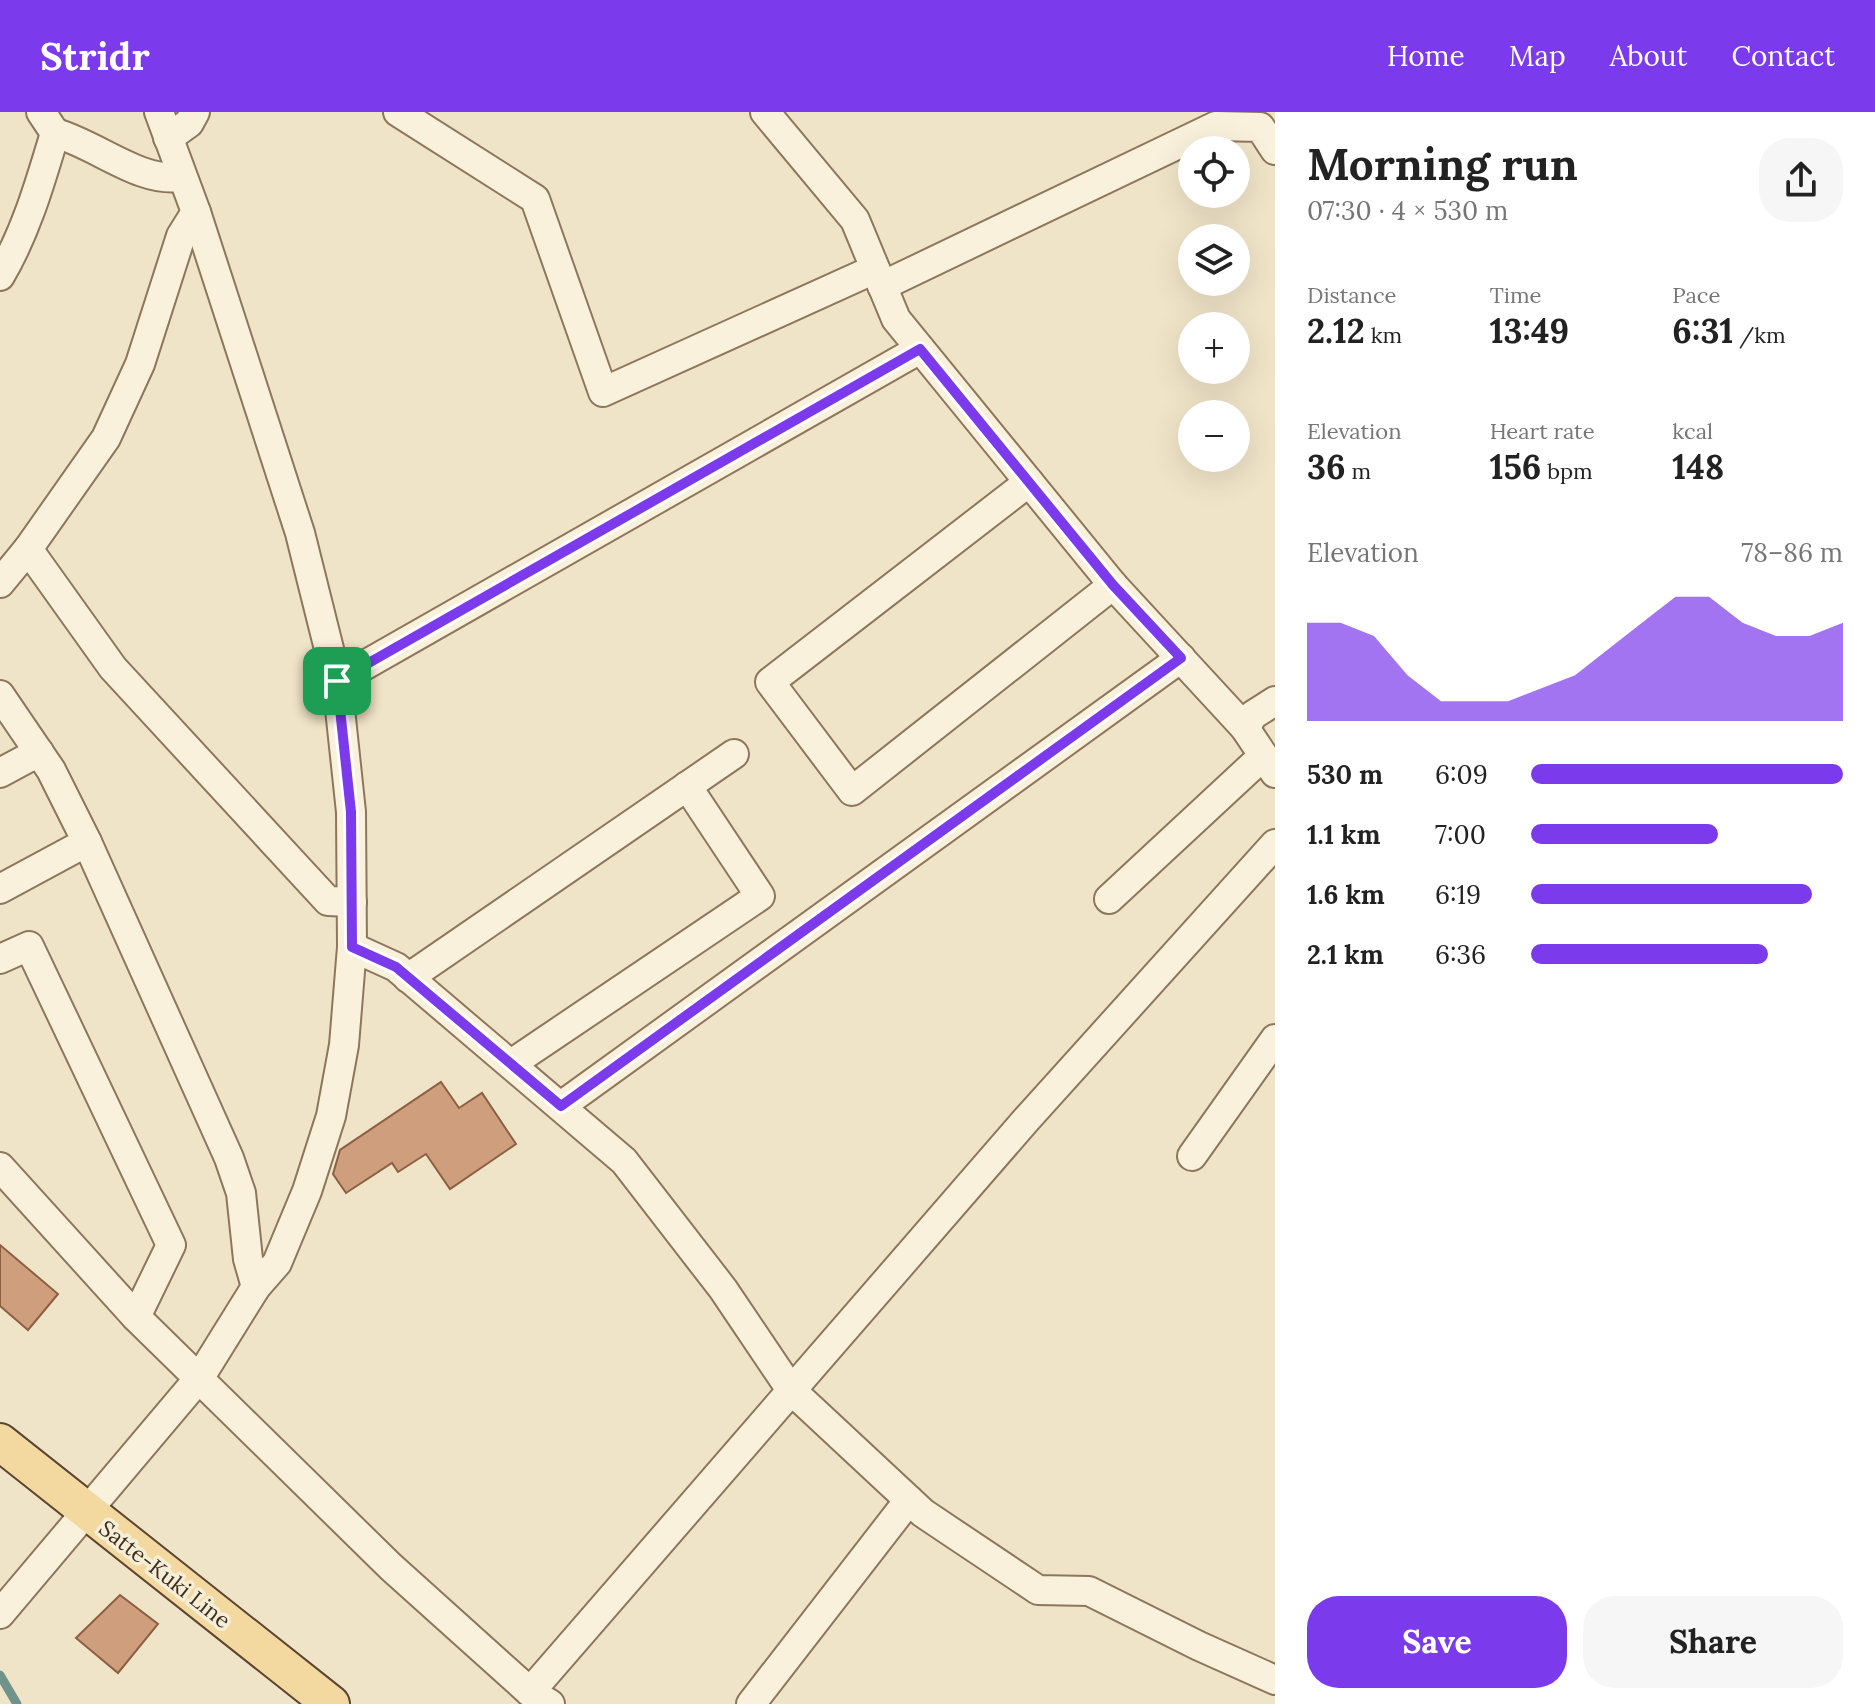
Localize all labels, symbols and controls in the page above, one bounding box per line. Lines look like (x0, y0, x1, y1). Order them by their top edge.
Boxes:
text: Stridr (40, 32, 150, 80)
text: Home (1387, 38, 1465, 74)
text: Map (1509, 38, 1566, 74)
text: About (1610, 38, 1687, 74)
text: Contact (1731, 38, 1835, 74)
map controls (1178, 136, 1250, 472)
button: locate (1178, 136, 1250, 208)
text: Morning run (1307, 136, 1578, 192)
button: share (1759, 138, 1843, 222)
text: 07:30 · 4 × 530 m (1307, 194, 1508, 227)
button: layers (1178, 224, 1250, 296)
text: Distance (1307, 281, 1397, 309)
text: Time (1490, 281, 1542, 309)
text: Pace (1672, 281, 1720, 309)
text: 2.12 (1307, 309, 1365, 352)
text: 13:49 (1490, 309, 1569, 352)
text: 6:31 (1672, 309, 1733, 352)
button: + (1178, 312, 1250, 384)
text: km (1365, 321, 1402, 349)
text: /km (1733, 321, 1786, 349)
button: − (1178, 400, 1250, 472)
text: Elevation (1307, 417, 1402, 445)
text: Heart rate (1490, 417, 1595, 445)
text: kcal (1672, 417, 1713, 445)
text: 36 (1307, 445, 1346, 488)
text: 156 (1490, 445, 1541, 488)
text: 148 (1672, 445, 1724, 488)
text: m (1346, 457, 1371, 485)
text: bpm (1541, 457, 1593, 485)
text: Elevation (1307, 536, 1419, 569)
text: 78–86 m (1741, 536, 1843, 569)
pin (303, 647, 371, 715)
icon: arrive (315, 659, 359, 703)
text: 530 m (1307, 758, 1383, 791)
text: 6:09 (1435, 758, 1488, 791)
text: 1.1 km (1307, 818, 1380, 851)
text: 7:00 (1435, 818, 1486, 851)
text: 1.6 km (1307, 878, 1385, 911)
text: 6:19 (1435, 878, 1481, 911)
text: 2.1 km (1307, 938, 1384, 971)
text: 6:36 (1435, 938, 1486, 971)
street label: Satte-Kuki Line (94, 1514, 236, 1634)
button: Save (1307, 1596, 1567, 1688)
button: Share (1583, 1596, 1843, 1688)

